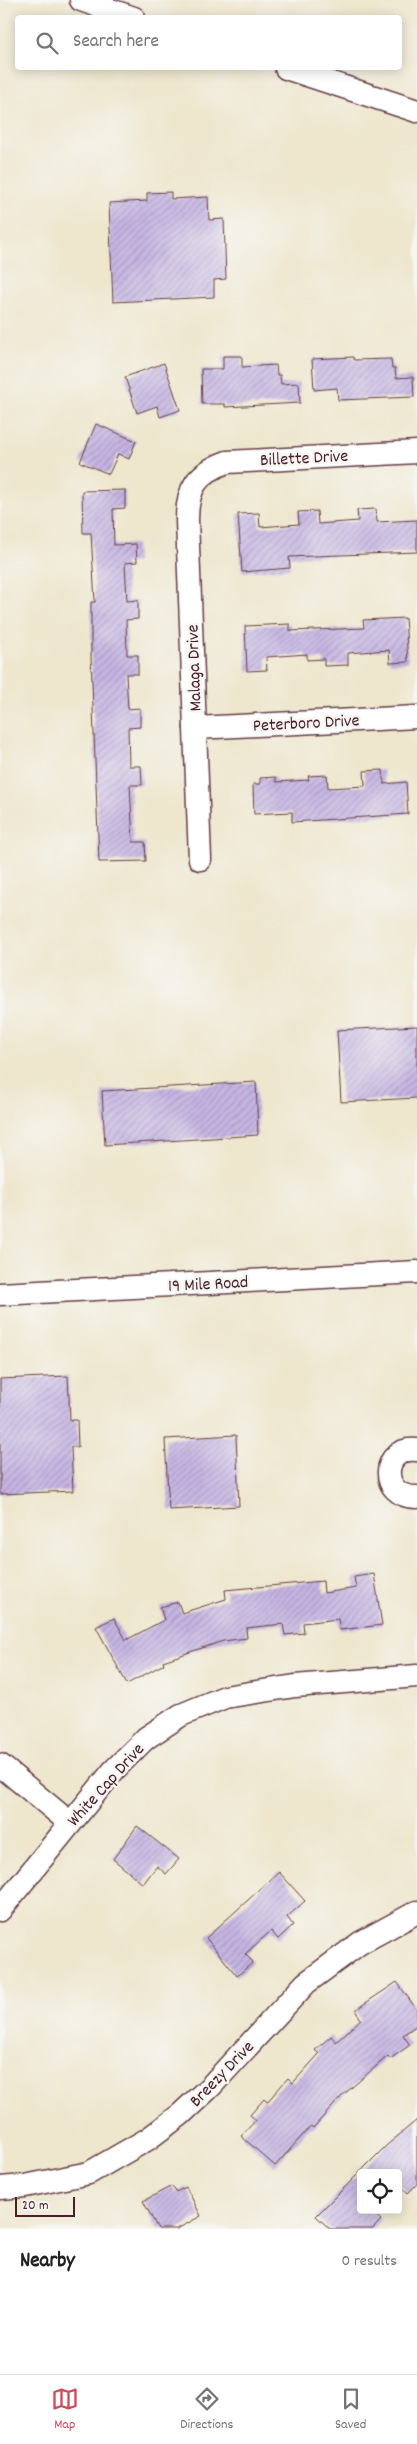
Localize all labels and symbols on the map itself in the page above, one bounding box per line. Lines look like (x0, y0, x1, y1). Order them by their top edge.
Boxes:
street label: Billette Drive (259, 445, 349, 474)
street label: Malaga Drive (181, 624, 210, 712)
street label: Peterboro Drive (252, 709, 360, 740)
street label: 19 Mile Road (167, 1271, 249, 1300)
street label: White Cap Drive (62, 1738, 151, 1833)
street label: Breezy Drive (185, 2036, 261, 2114)
scale bar (15, 2194, 75, 2217)

